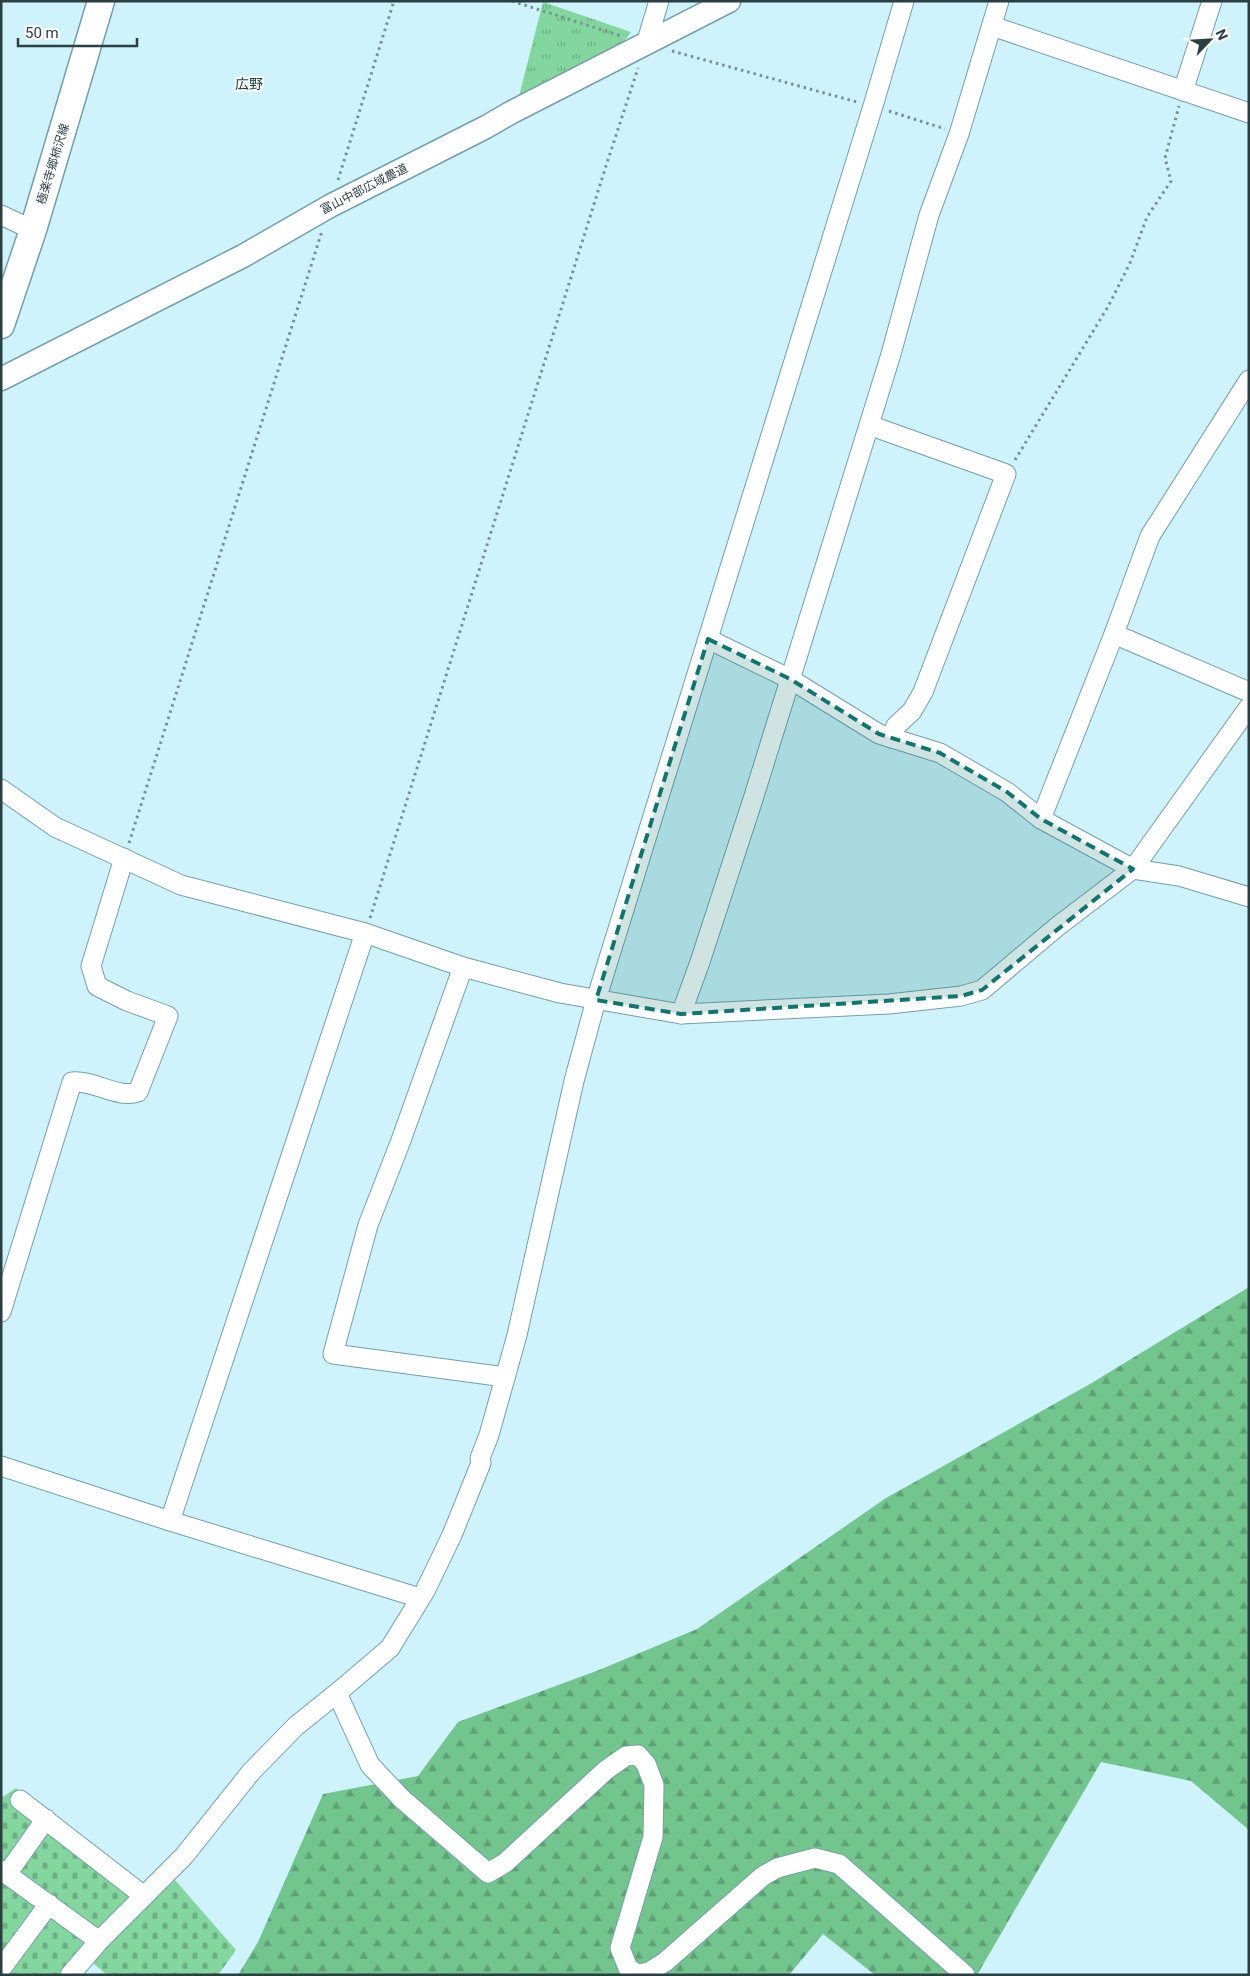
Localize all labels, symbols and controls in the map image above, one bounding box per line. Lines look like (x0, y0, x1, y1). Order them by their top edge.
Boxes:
scale bar (18, 15, 136, 47)
north arrow (1185, 15, 1235, 65)
text: 50 m (25, 24, 59, 42)
text: N (1212, 27, 1231, 42)
district label: 広野 (235, 76, 263, 92)
street label: 極楽寺郷柿沢線 (34, 122, 72, 206)
street label: 富山中部広域農道 (318, 161, 410, 217)

